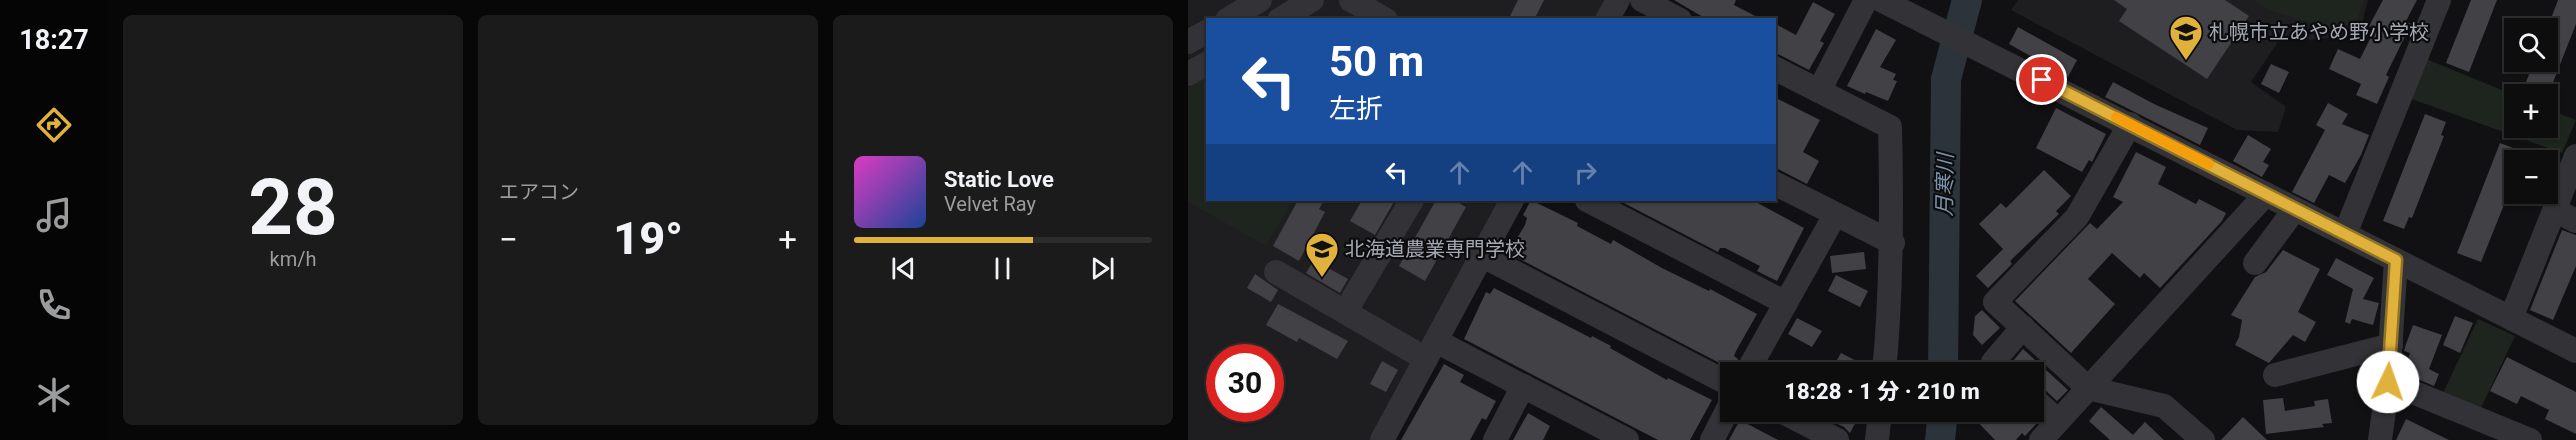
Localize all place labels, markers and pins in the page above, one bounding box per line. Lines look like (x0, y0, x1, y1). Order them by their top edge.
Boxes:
school or university icon: 札幌市立あやめ野小学校 (2168, 14, 2204, 61)
place label: 札幌市立あやめ野小学校 (2209, 20, 2429, 44)
pin (2016, 54, 2067, 105)
school or university icon: 北海道農業専門学校 (1304, 231, 1340, 278)
place label: 北海道農業専門学校 (1345, 237, 1525, 261)

